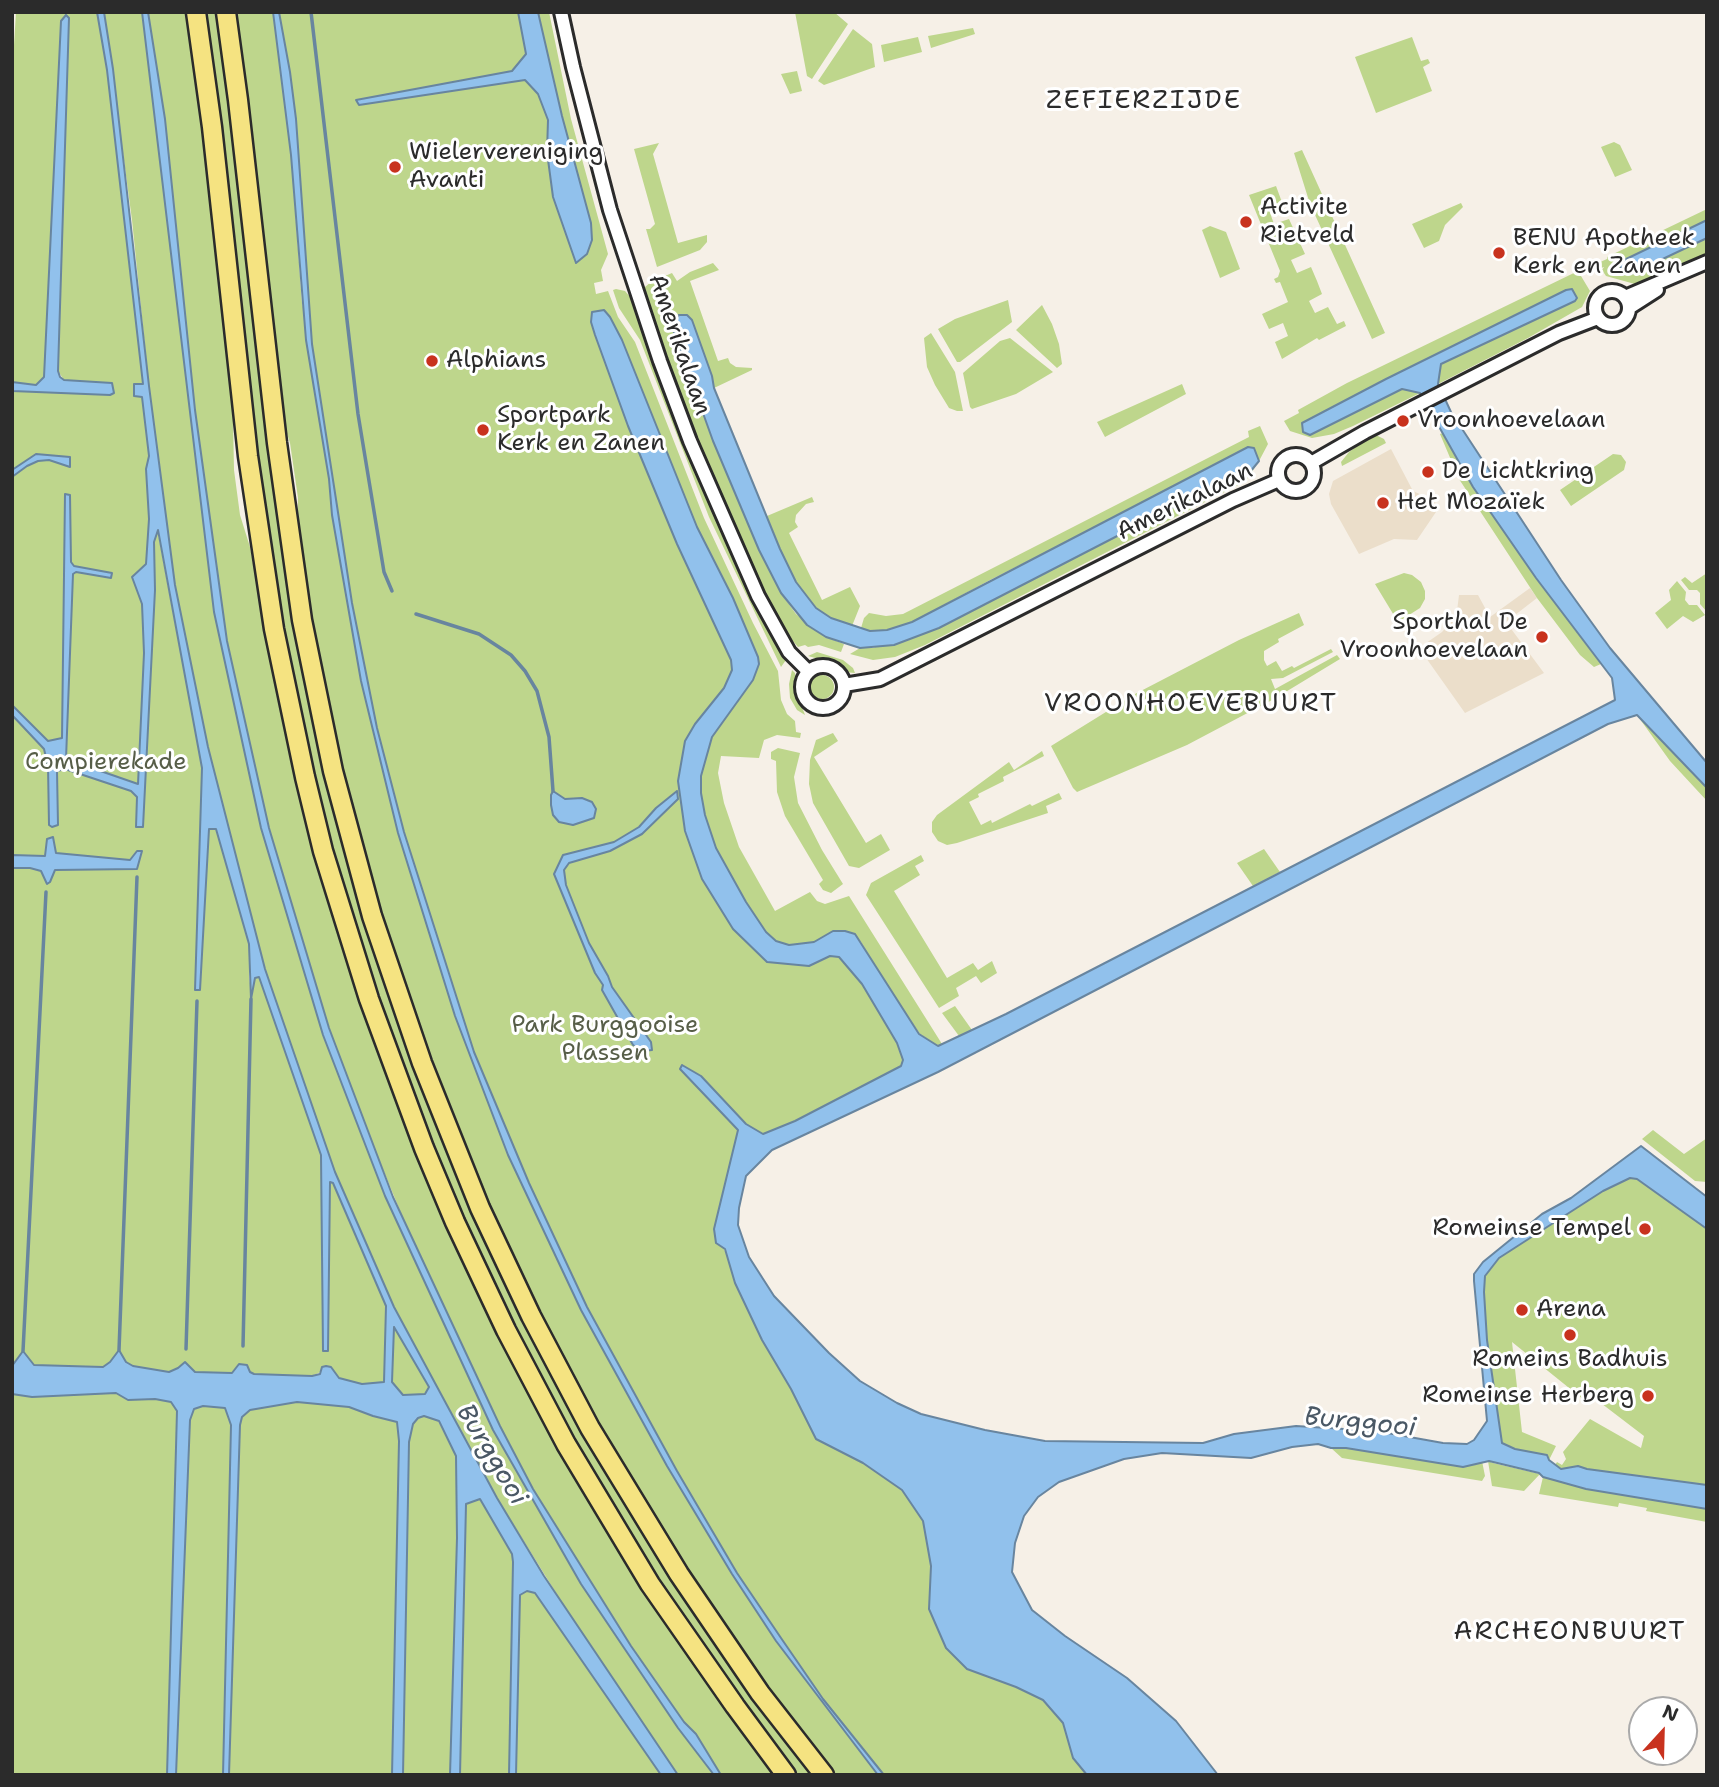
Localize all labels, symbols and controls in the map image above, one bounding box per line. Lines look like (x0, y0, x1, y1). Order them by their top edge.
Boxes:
district label: ZEFIERZIJDE (1047, 85, 1241, 117)
place label: Wielervereniging Avanti (409, 139, 603, 195)
marker: Wielervereniging Avanti (387, 159, 403, 175)
place label: Activite Rietveld (1260, 194, 1354, 250)
marker: Activite Rietveld (1238, 214, 1254, 230)
place label: BENU Apotheek Kerk en Zanen (1513, 225, 1695, 281)
marker: BENU Apotheek Kerk en Zanen (1491, 245, 1507, 261)
street label: Amerikalaan (641, 271, 717, 419)
place label: Alphians (446, 347, 546, 375)
marker: Alphians (424, 353, 440, 369)
place label: Sportpark Kerk en Zanen (497, 402, 665, 458)
place label: Vroonhoevelaan (1417, 407, 1606, 435)
marker: Vroonhoevelaan (1395, 413, 1411, 429)
marker: Sportpark Kerk en Zanen (475, 422, 491, 438)
street label: Amerikalaan (1112, 457, 1258, 547)
place label: De Lichtkring (1442, 458, 1594, 486)
marker: De Lichtkring (1420, 464, 1436, 480)
place label: Het Mozaïek (1397, 489, 1545, 517)
marker: Het Mozaïek (1375, 495, 1391, 511)
place label: Sporthal De Vroonhoevelaan (1339, 609, 1528, 665)
marker: Sporthal De Vroonhoevelaan (1534, 629, 1550, 645)
district label: VROONHOEVEBUURT (1046, 688, 1336, 720)
park label: Compierekade (25, 749, 187, 777)
park label: Park Burggooise Plassen (511, 1012, 699, 1068)
place label: Romeinse Tempel (1433, 1215, 1631, 1243)
marker: Romeinse Tempel (1637, 1221, 1653, 1237)
place label: Arena (1536, 1296, 1606, 1324)
marker: Arena (1514, 1302, 1530, 1318)
marker: Romeins Badhuis (1562, 1327, 1578, 1343)
place label: Romeins Badhuis (1472, 1346, 1668, 1374)
place label: Romeinse Herberg (1422, 1382, 1634, 1410)
marker: Romeinse Herberg (1640, 1388, 1656, 1404)
water label: Burggooi (449, 1399, 533, 1511)
water label: Burggooi (1303, 1402, 1417, 1444)
district label: ARCHEONBUURT (1455, 1616, 1685, 1648)
north arrow (1628, 1696, 1698, 1766)
text: N (1659, 1699, 1682, 1727)

